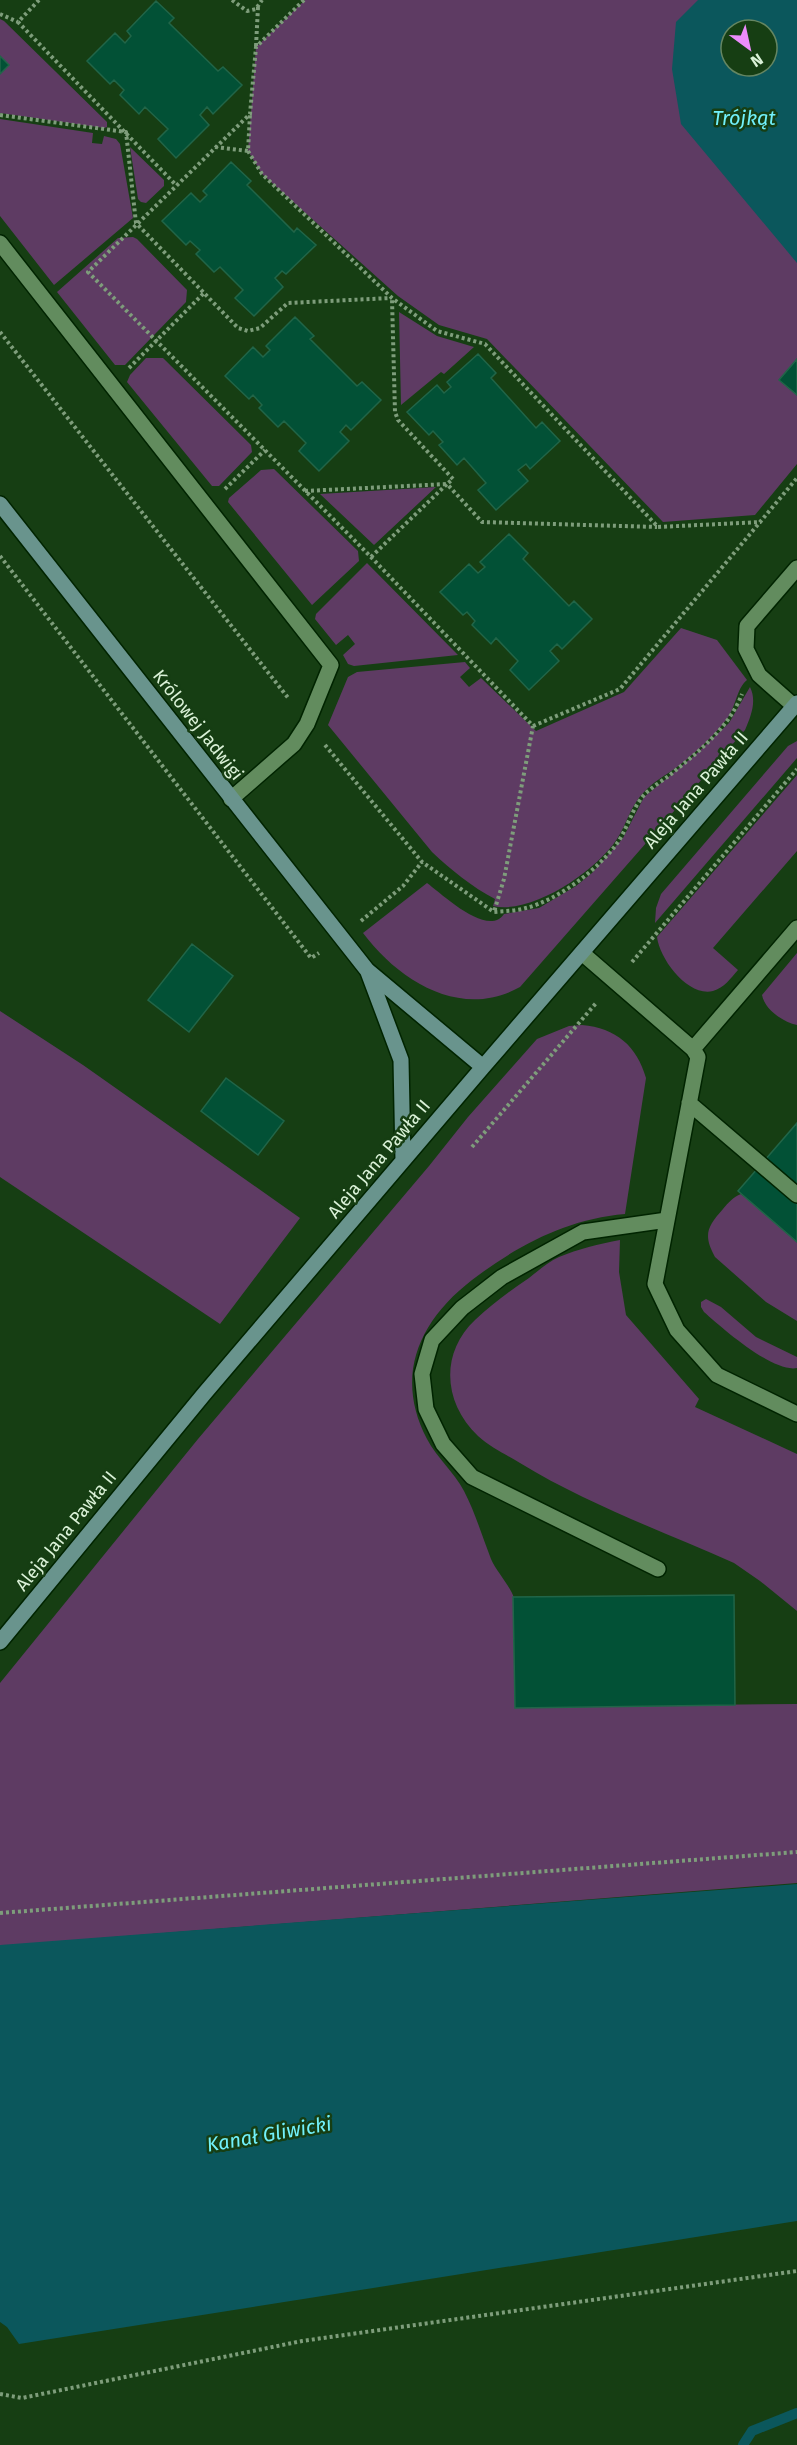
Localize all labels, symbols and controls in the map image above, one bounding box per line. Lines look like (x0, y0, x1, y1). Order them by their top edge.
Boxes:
north arrow (719, 18, 779, 78)
text: N (747, 49, 767, 71)
water label: Trójkąt (712, 106, 776, 130)
street label: Królowej Jadwigi (148, 665, 248, 785)
street label: Aleja Jana Pawła II (639, 727, 753, 853)
street label: Aleja Jana Pawła II (323, 1095, 435, 1223)
street label: Aleja Jana Pawła II (11, 1467, 121, 1595)
water label: Kanał Gliwicki (205, 2111, 334, 2157)

